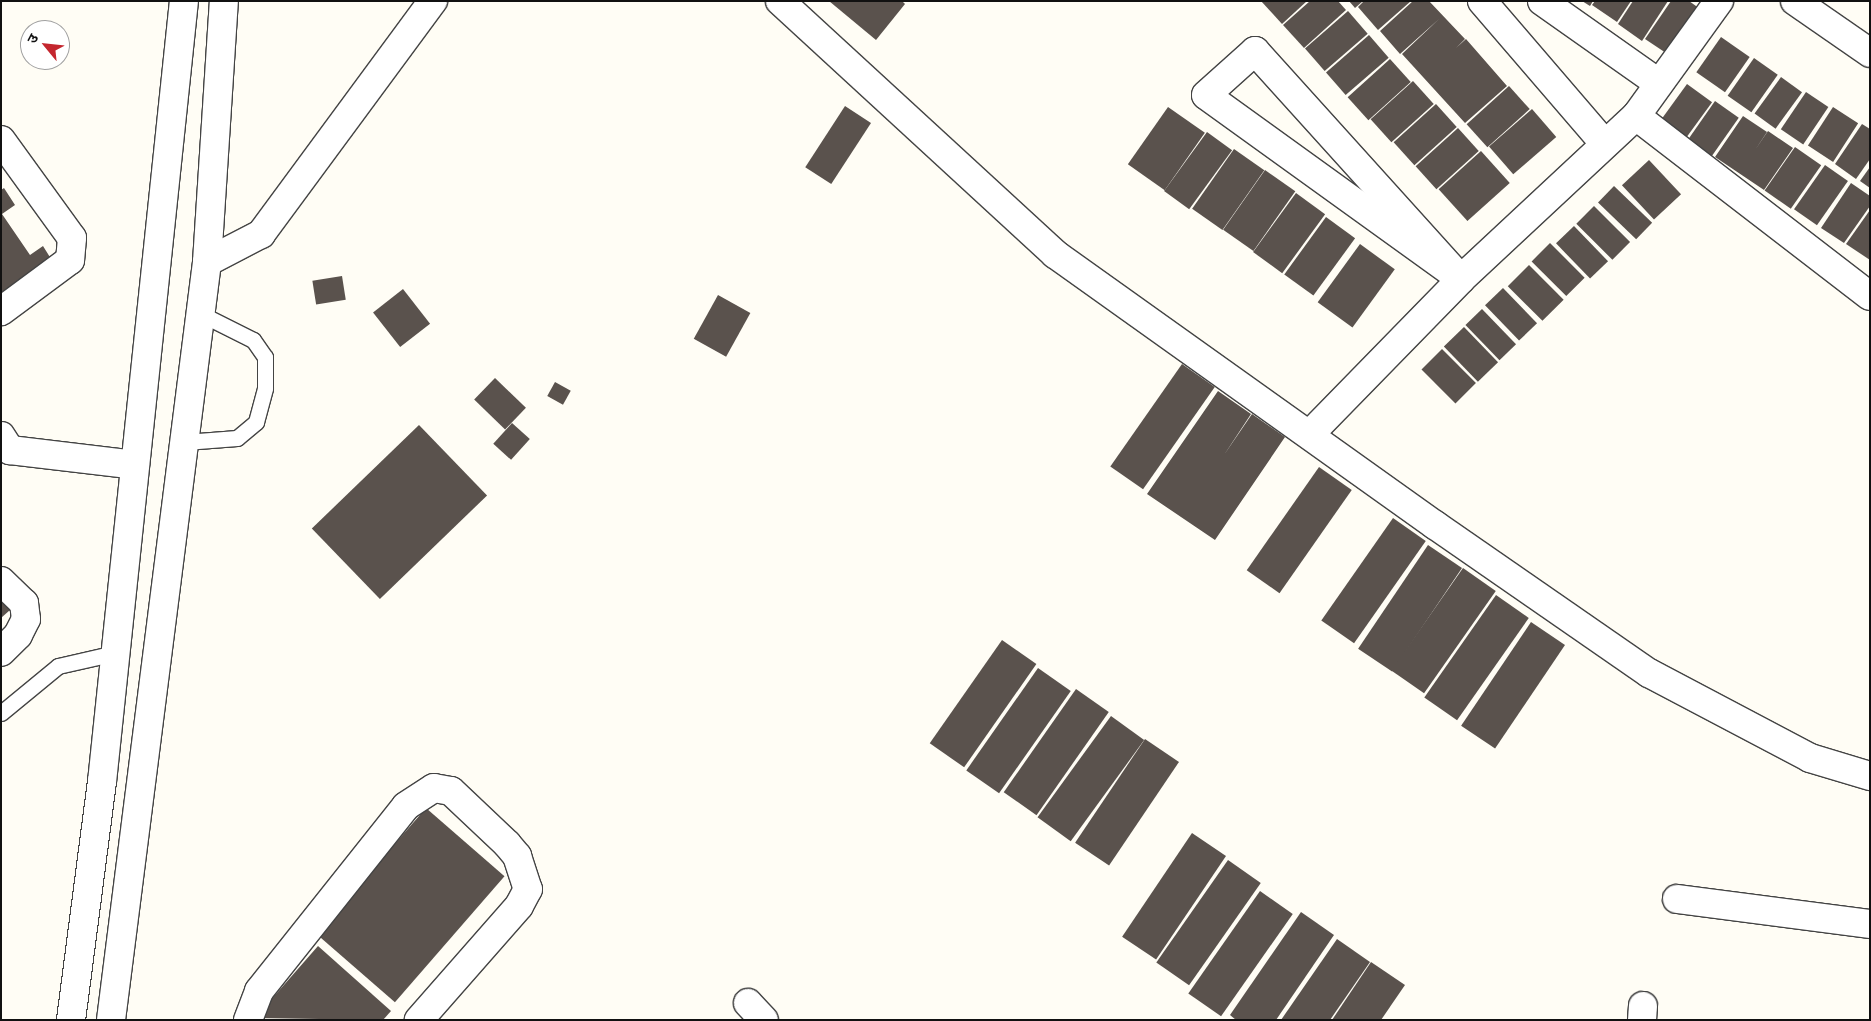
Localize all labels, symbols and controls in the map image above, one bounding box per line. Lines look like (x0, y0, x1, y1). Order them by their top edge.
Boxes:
north arrow (20, 20, 70, 70)
text: उ (24, 31, 42, 46)

